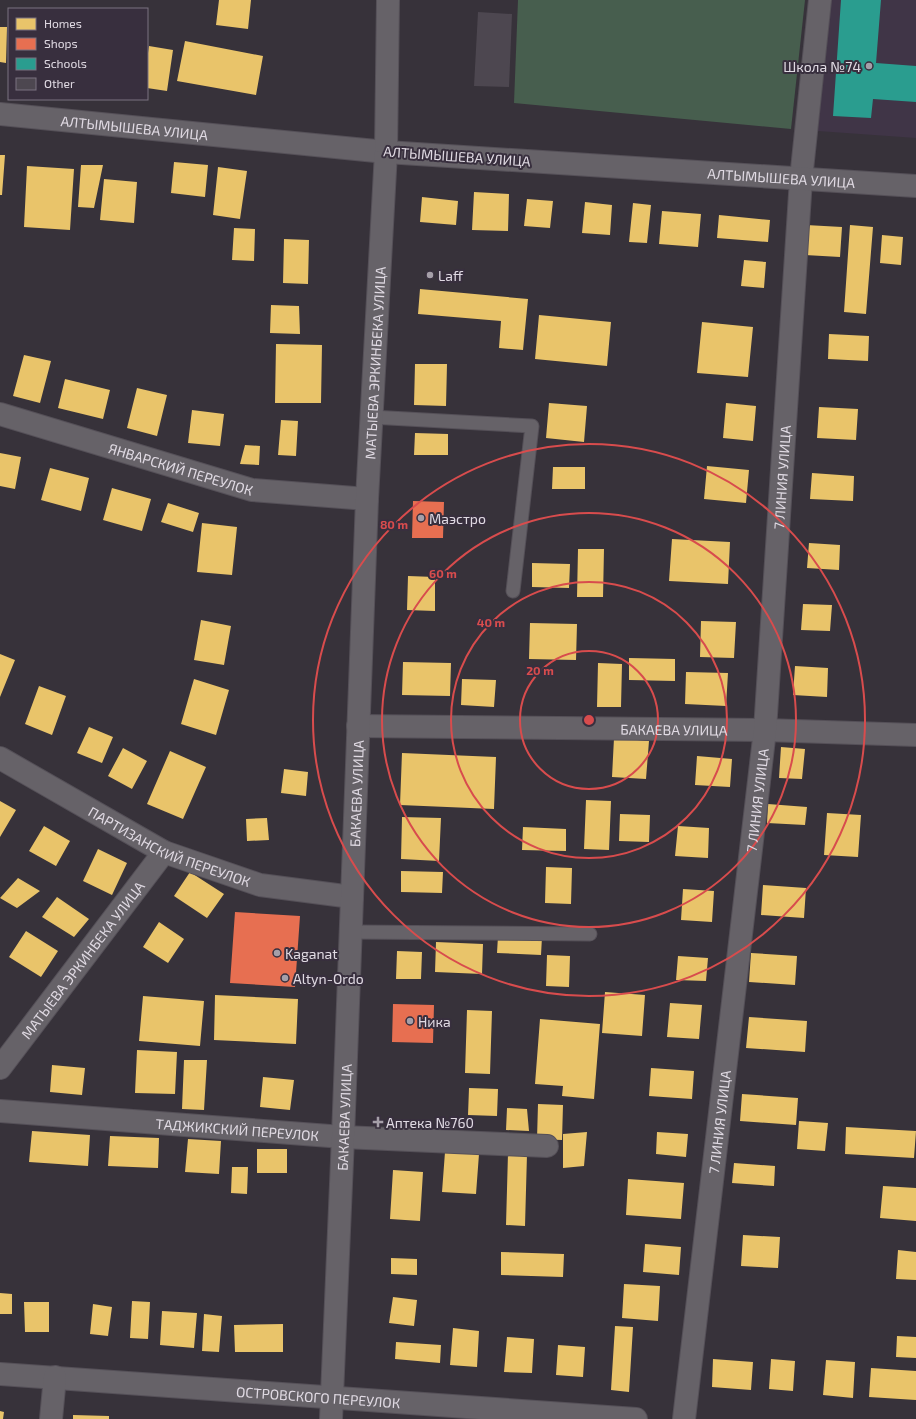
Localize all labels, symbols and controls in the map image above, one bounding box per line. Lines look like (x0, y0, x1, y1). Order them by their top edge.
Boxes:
legend (8, 8, 148, 100)
text: Homes (44, 16, 82, 30)
text: Shops (44, 36, 78, 50)
text: Schools (44, 56, 87, 70)
place label: Школа №74 (783, 58, 861, 75)
marker: Школа №74 (864, 61, 874, 71)
text: Other (44, 76, 75, 90)
street label: АЛТЫМЫШЕВА УЛИЦА (60, 112, 209, 143)
street label: АЛТЫМЫШЕВА УЛИЦА (383, 142, 532, 170)
street label: АЛТЫМЫШЕВА УЛИЦА (707, 164, 856, 191)
street label: МАТЫЕВА ЭРКИНБЕКА УЛИЦА (361, 266, 388, 460)
place label: Laff (438, 267, 464, 284)
marker: Laff (425, 270, 435, 280)
street label: 7 ЛИНИЯ УЛИЦА (770, 424, 793, 530)
street label: ЯНВАРСКИЙ ПЕРЕУЛОК (107, 439, 255, 498)
place label: Маэстро (429, 510, 486, 527)
marker: Маэстро (416, 513, 426, 523)
text: 80 m (380, 517, 408, 531)
text: 60 m (429, 566, 457, 580)
text: 40 m (477, 615, 505, 629)
text: 20 m (526, 663, 554, 677)
centre of rings (582, 713, 596, 727)
street label: БАКАЕВА УЛИЦА (620, 720, 728, 738)
street label: БАКАЕВА УЛИЦА (345, 739, 366, 847)
street label: 7 ЛИНИЯ УЛИЦА (742, 747, 771, 853)
street label: ПАРТИЗАНСКИЙ ПЕРЕУЛОК (86, 802, 253, 890)
street label: МАТЫЕВА ЭРКИНБЕКА УЛИЦА (17, 877, 148, 1042)
place label: Kaganat (285, 945, 338, 962)
marker: Kaganat (272, 948, 282, 958)
place label: Altyn-Ordo (293, 970, 364, 987)
marker: Altyn-Ordo (280, 973, 290, 983)
place label: Ника (418, 1013, 451, 1030)
marker: Ника (405, 1016, 415, 1026)
street label: БАКАЕВА УЛИЦА (333, 1063, 354, 1171)
street label: 7 ЛИНИЯ УЛИЦА (704, 1069, 733, 1175)
street label: ТАДЖИКСКИЙ ПЕРЕУЛОК (155, 1114, 320, 1144)
place label: Аптека №760 (386, 1114, 474, 1131)
marker: Аптека №760 (373, 1117, 383, 1127)
street label: ОСТРОВСКОГО ПЕРЕУЛОК (236, 1382, 401, 1411)

